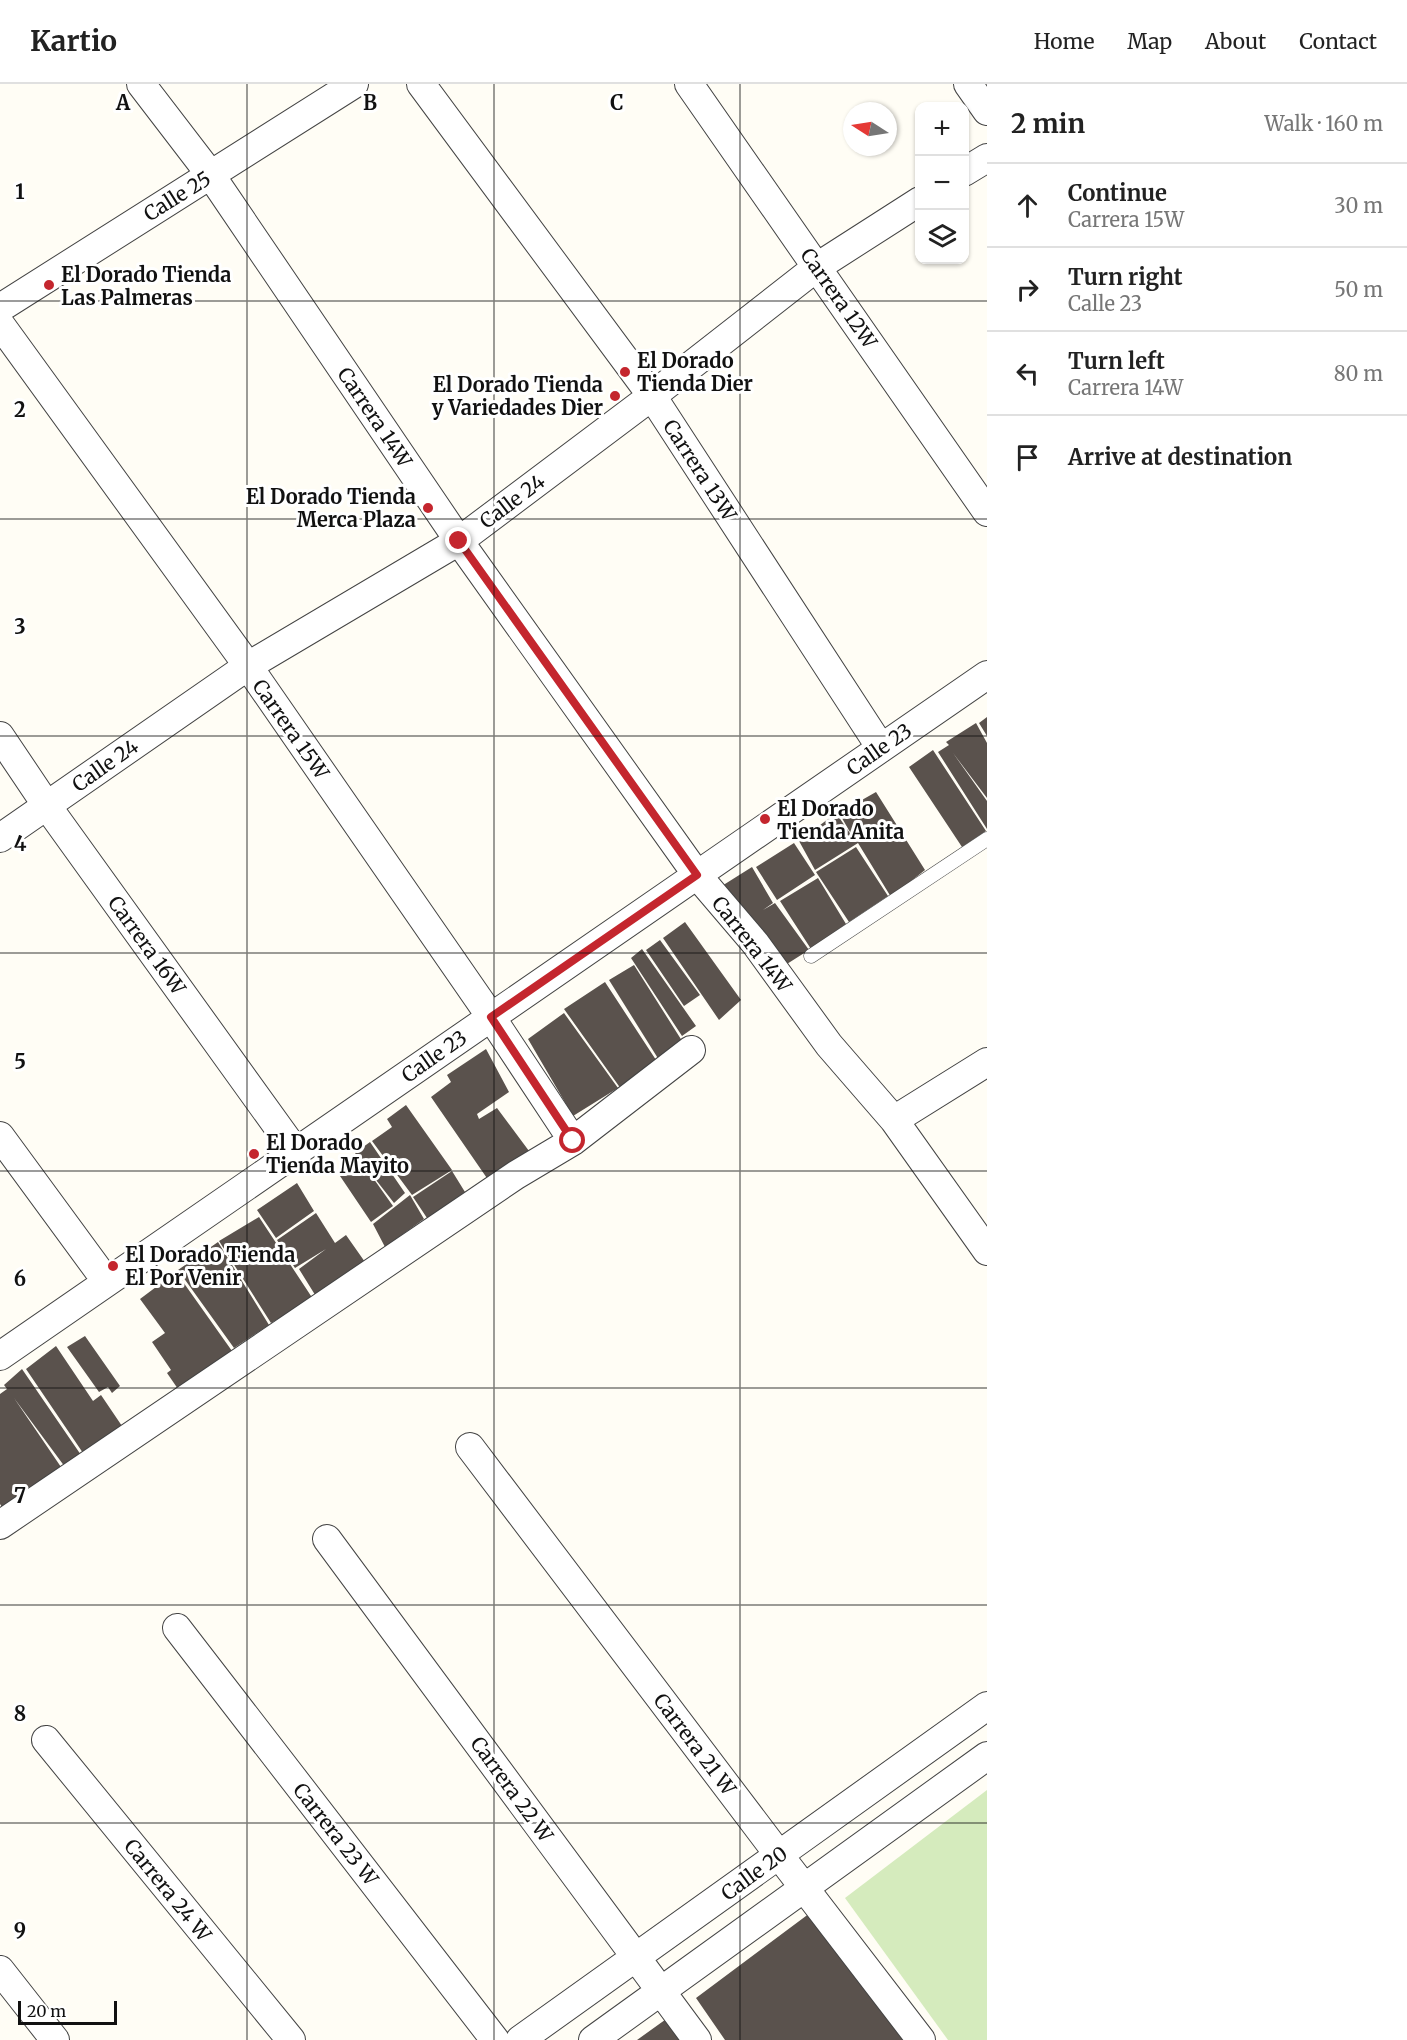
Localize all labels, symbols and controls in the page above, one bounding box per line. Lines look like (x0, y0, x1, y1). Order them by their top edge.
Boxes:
text: Kartio (30, 23, 117, 59)
text: Home (1034, 28, 1094, 55)
text: Map (1127, 28, 1172, 55)
text: About (1205, 28, 1266, 55)
text: Contact (1299, 28, 1377, 55)
text: A (115, 90, 131, 115)
text: B (363, 90, 377, 115)
text: C (610, 90, 624, 115)
north arrow (843, 102, 897, 156)
map controls (915, 102, 969, 264)
button: + (915, 102, 969, 156)
text: 2 min (1011, 107, 1085, 140)
text: Walk · 160 m (1265, 111, 1383, 136)
button: − (915, 156, 969, 210)
street label: Calle 25 (139, 166, 215, 226)
text: 1 (15, 179, 25, 204)
text: Continue (1068, 179, 1167, 207)
icon: ahead (1011, 189, 1044, 222)
text: 30 m (1334, 193, 1383, 218)
text: Carrera 15W (1068, 207, 1184, 232)
button: layers (915, 210, 969, 264)
street label: Carrera 12W (795, 243, 883, 354)
place label: El Dorado Tienda Las Palmeras (61, 262, 231, 310)
text: Turn right (1068, 263, 1182, 291)
icon: right (1011, 273, 1044, 306)
text: 50 m (1334, 277, 1383, 302)
marker: El Dorado Tienda Las Palmeras (42, 278, 56, 292)
text: Calle 23 (1068, 291, 1142, 316)
text: Turn left (1068, 347, 1165, 375)
place label: El Dorado Tienda Dier (637, 348, 753, 396)
icon: left (1011, 357, 1044, 390)
text: 80 m (1334, 361, 1383, 386)
street label: Carrera 14W (332, 362, 418, 473)
marker: El Dorado Tienda Dier (618, 365, 632, 379)
place label: El Dorado Tienda y Variedades Dier (432, 372, 603, 420)
text: Carrera 14W (1068, 375, 1183, 400)
marker: El Dorado Tienda y Variedades Dier (608, 389, 622, 403)
text: 2 (14, 397, 26, 422)
street label: Carrera 13W (658, 415, 743, 526)
icon: arrive (1011, 441, 1044, 474)
text: Arrive at destination (1068, 443, 1292, 471)
street label: Calle 24 (474, 468, 550, 534)
place label: El Dorado Tienda Merca Plaza (246, 484, 416, 532)
marker: El Dorado Tienda Merca Plaza (421, 501, 435, 515)
route end (445, 527, 471, 553)
text: 3 (14, 614, 26, 639)
street label: Carrera 15W (247, 674, 335, 785)
street label: Calle 23 (841, 717, 917, 781)
street label: Calle 24 (67, 733, 143, 797)
place label: El Dorado Tienda Anita (777, 796, 904, 844)
marker: El Dorado Tienda Anita (758, 812, 772, 826)
text: 4 (14, 831, 27, 856)
street label: Carrera 16W (103, 891, 192, 1000)
street label: Carrera 14W (707, 891, 798, 998)
street label: Calle 23 (396, 1024, 472, 1088)
text: 5 (14, 1049, 26, 1074)
route start (559, 1127, 585, 1153)
place label: El Dorado Tienda Mayito (266, 1130, 409, 1178)
marker: El Dorado Tienda Mayito (247, 1147, 261, 1161)
place label: El Dorado Tienda El Por Venir (125, 1242, 295, 1290)
marker: El Dorado Tienda El Por Venir (106, 1259, 120, 1273)
text: 6 (14, 1266, 26, 1291)
text: 7 (14, 1483, 26, 1508)
street label: Carrera 21 W (649, 1688, 742, 1801)
text: 8 (14, 1701, 26, 1726)
street label: Carrera 22 W (465, 1731, 559, 1847)
street label: Carrera 23 W (288, 1778, 385, 1891)
street label: Carrera 24 W (119, 1834, 218, 1947)
street label: Calle 20 (716, 1841, 792, 1905)
text: 9 (14, 1918, 26, 1943)
scale bar (18, 1998, 117, 2026)
text: 20 m (27, 2001, 66, 2021)

